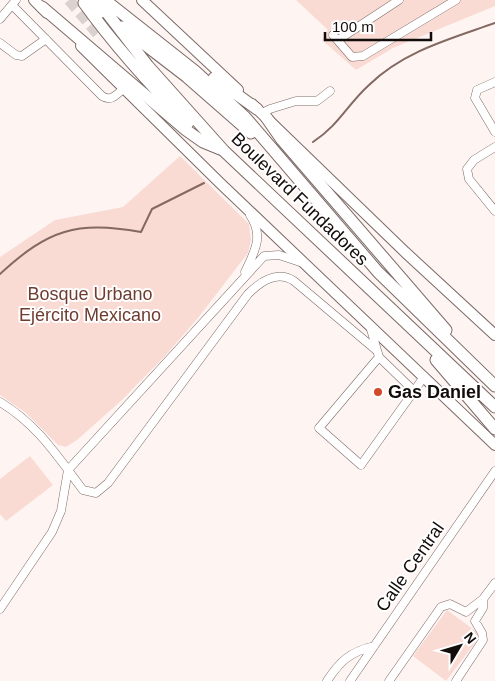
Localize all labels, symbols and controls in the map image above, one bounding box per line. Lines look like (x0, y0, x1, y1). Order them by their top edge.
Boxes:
scale bar (325, 10, 431, 42)
text: 100 m (332, 18, 374, 35)
street label: Boulevard Fundadores (228, 129, 372, 269)
park label: Bosque Urbano Ejército Mexicano (19, 284, 161, 325)
place label: Gas Daniel (388, 382, 481, 402)
marker: Gas Daniel (372, 386, 384, 398)
street label: Calle Central (372, 519, 448, 615)
north arrow (435, 621, 485, 671)
text: N (461, 629, 480, 647)

